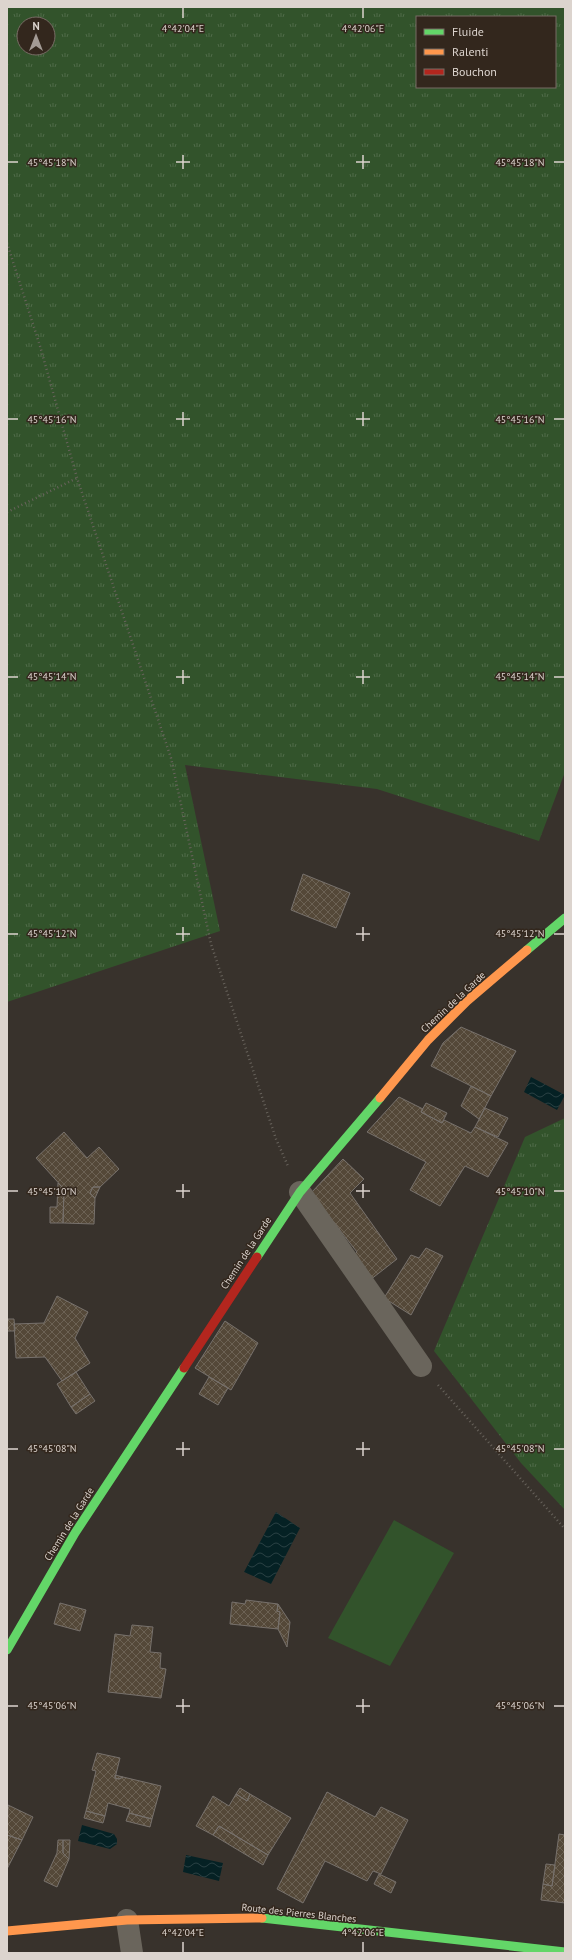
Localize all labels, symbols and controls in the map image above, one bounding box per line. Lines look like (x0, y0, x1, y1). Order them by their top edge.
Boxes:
north arrow (16, 16, 56, 56)
legend (416, 16, 556, 88)
text: N (32, 19, 40, 33)
text: 4°42'04"E (162, 22, 204, 35)
text: 4°42'06"E (342, 22, 384, 35)
text: Fluide (452, 24, 484, 39)
text: Ralenti (452, 44, 488, 59)
text: Bouchon (452, 64, 497, 79)
text: 45°45'18"N (27, 156, 77, 169)
text: 45°45'18"N (495, 156, 545, 169)
text: 45°45'16"N (27, 413, 77, 426)
text: 45°45'16"N (495, 413, 545, 426)
text: 45°45'14"N (27, 670, 77, 683)
text: 45°45'14"N (495, 670, 545, 683)
text: 45°45'12"N (27, 927, 77, 940)
text: 45°45'12"N (495, 927, 545, 940)
street label: Chemin de la Garde (418, 969, 488, 1035)
text: 45°45'10"N (27, 1185, 77, 1198)
text: 45°45'10"N (495, 1185, 545, 1198)
street label: Chemin de la Garde (218, 1214, 274, 1292)
text: 45°45'08"N (27, 1442, 77, 1455)
text: 45°45'08"N (495, 1442, 545, 1455)
street label: Chemin de la Garde (41, 1485, 97, 1563)
text: 45°45'06"N (27, 1699, 77, 1712)
text: 45°45'06"N (495, 1699, 545, 1712)
street label: Route des Pierres Blanches (241, 1901, 357, 1925)
text: 4°42'04"E (162, 1926, 204, 1939)
text: 4°42'06"E (342, 1926, 384, 1939)

